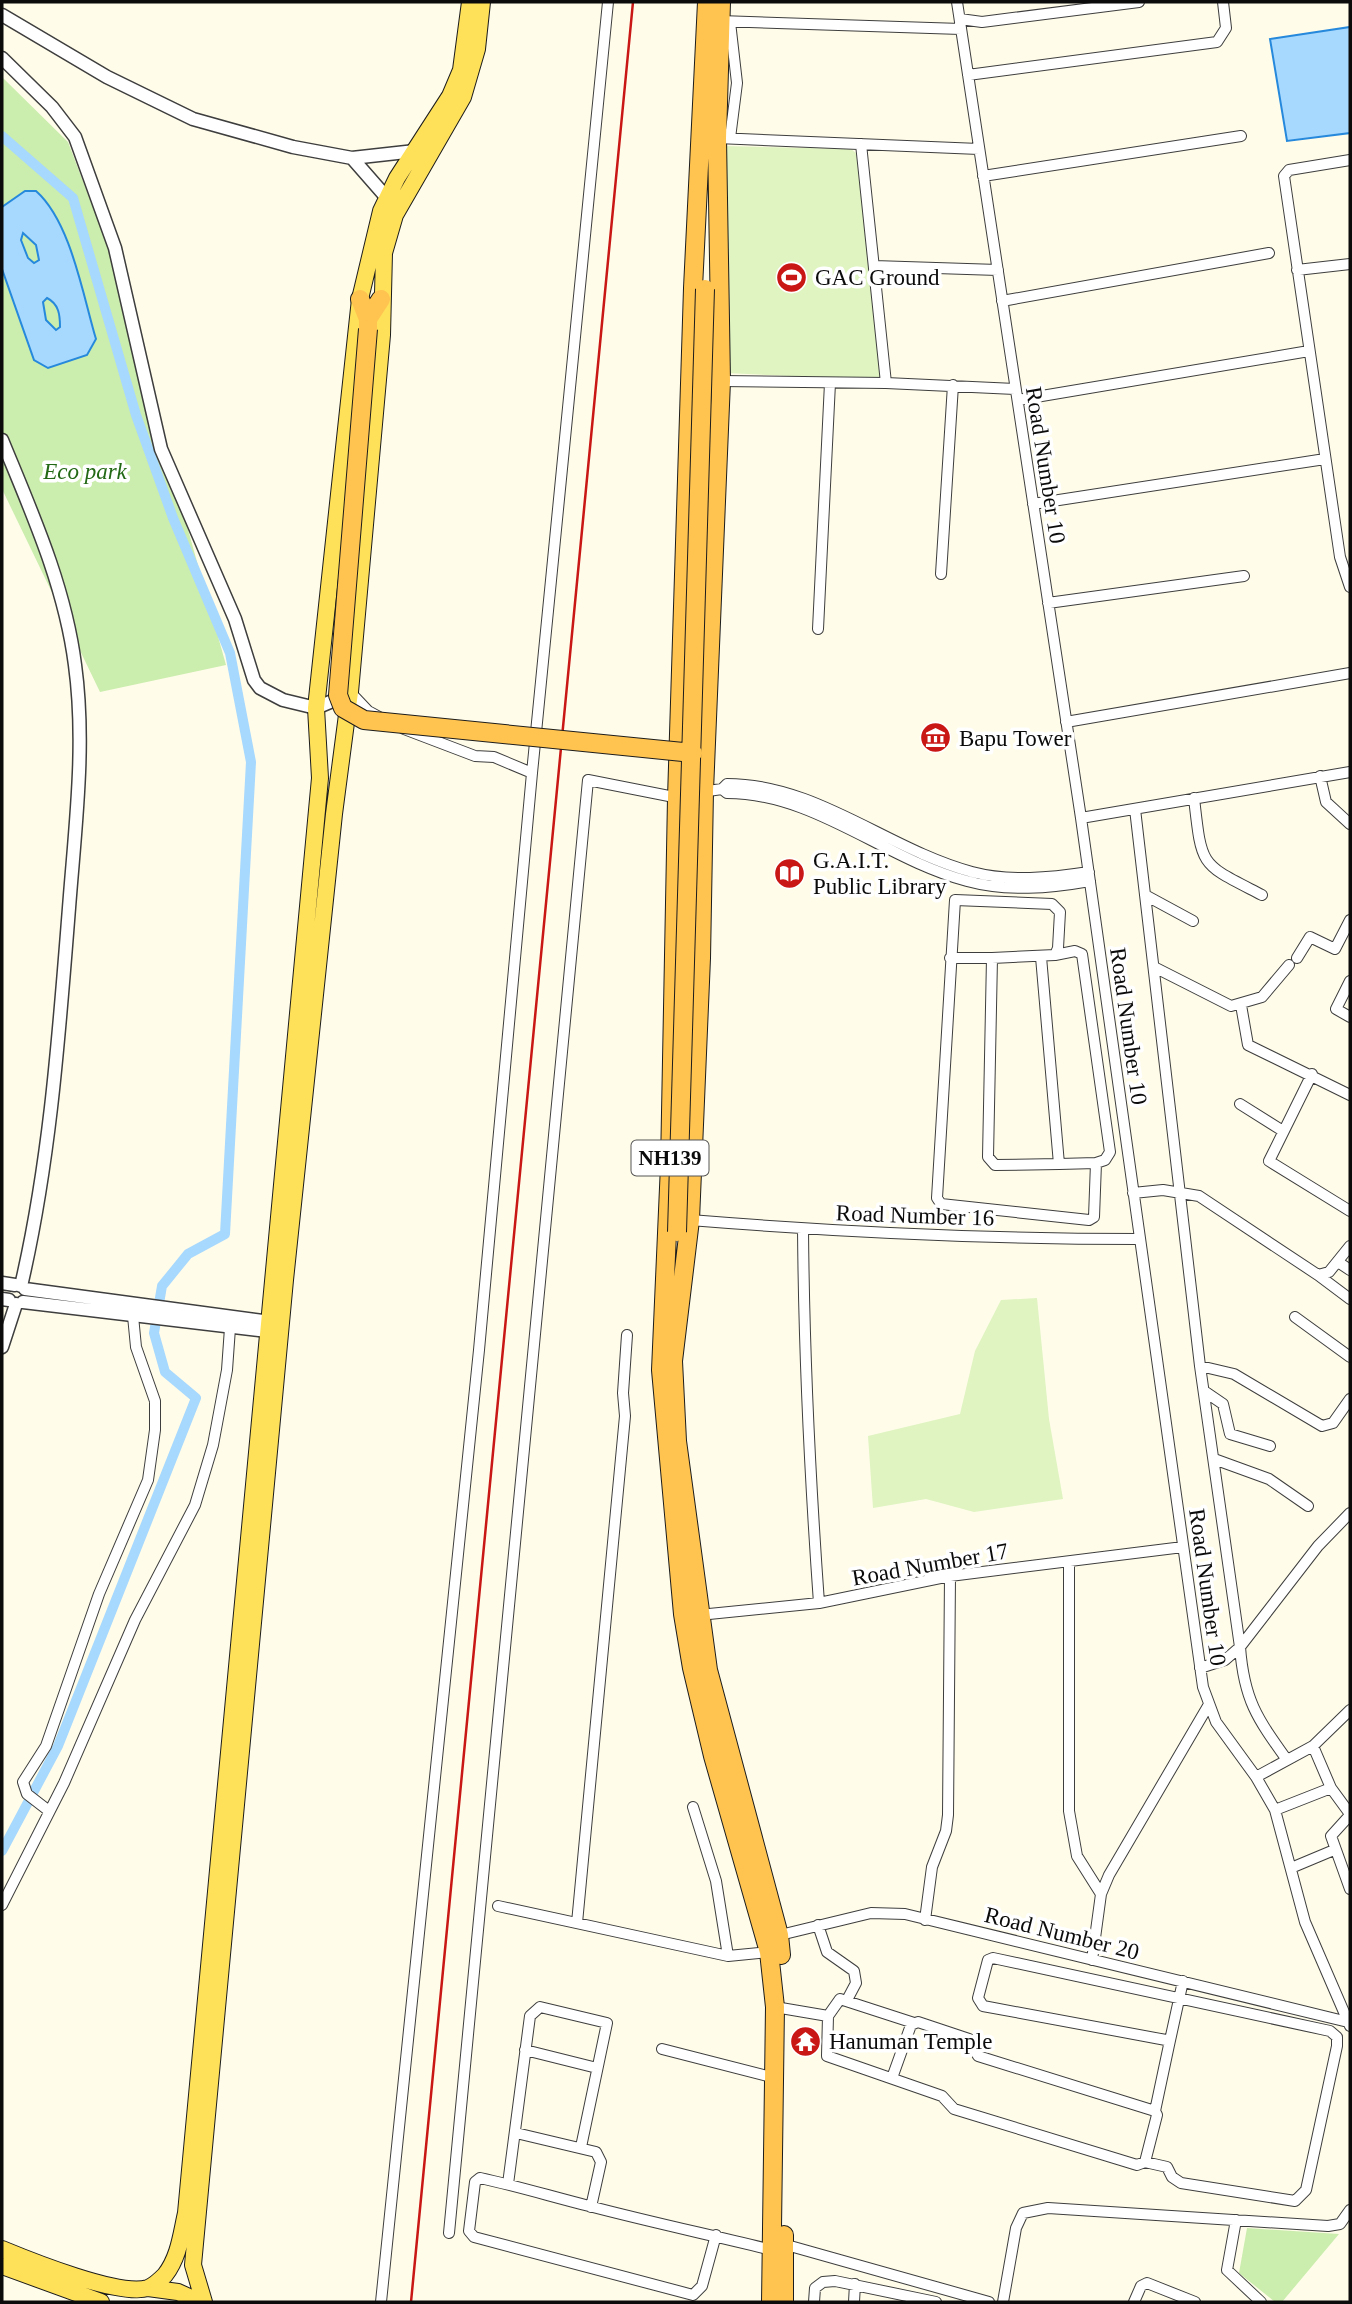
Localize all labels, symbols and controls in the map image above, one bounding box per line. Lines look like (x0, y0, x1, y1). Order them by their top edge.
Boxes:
sports icon: GAC Ground (775, 260, 809, 294)
place label: GAC Ground (815, 265, 940, 290)
street label: Road Number 10 (1021, 385, 1070, 545)
park label: Eco park (42, 459, 128, 484)
museum icon: Bapu Tower (919, 721, 953, 755)
place label: Bapu Tower (959, 726, 1072, 751)
place label: G.A.I.T. Public Library (813, 848, 947, 899)
library icon: G.A.I.T. Public Library (773, 856, 807, 890)
street label: Road Number 10 (1105, 946, 1152, 1106)
road number: NH139 (632, 1140, 708, 1176)
street label: Road Number 16 (835, 1200, 995, 1231)
street label: Road Number 10 (1184, 1507, 1231, 1667)
street label: Road Number 17 (850, 1538, 1010, 1591)
street label: Road Number 20 (982, 1902, 1142, 1965)
temple icon: Hanuman Temple (789, 2024, 823, 2058)
place label: Hanuman Temple (829, 2029, 992, 2054)

